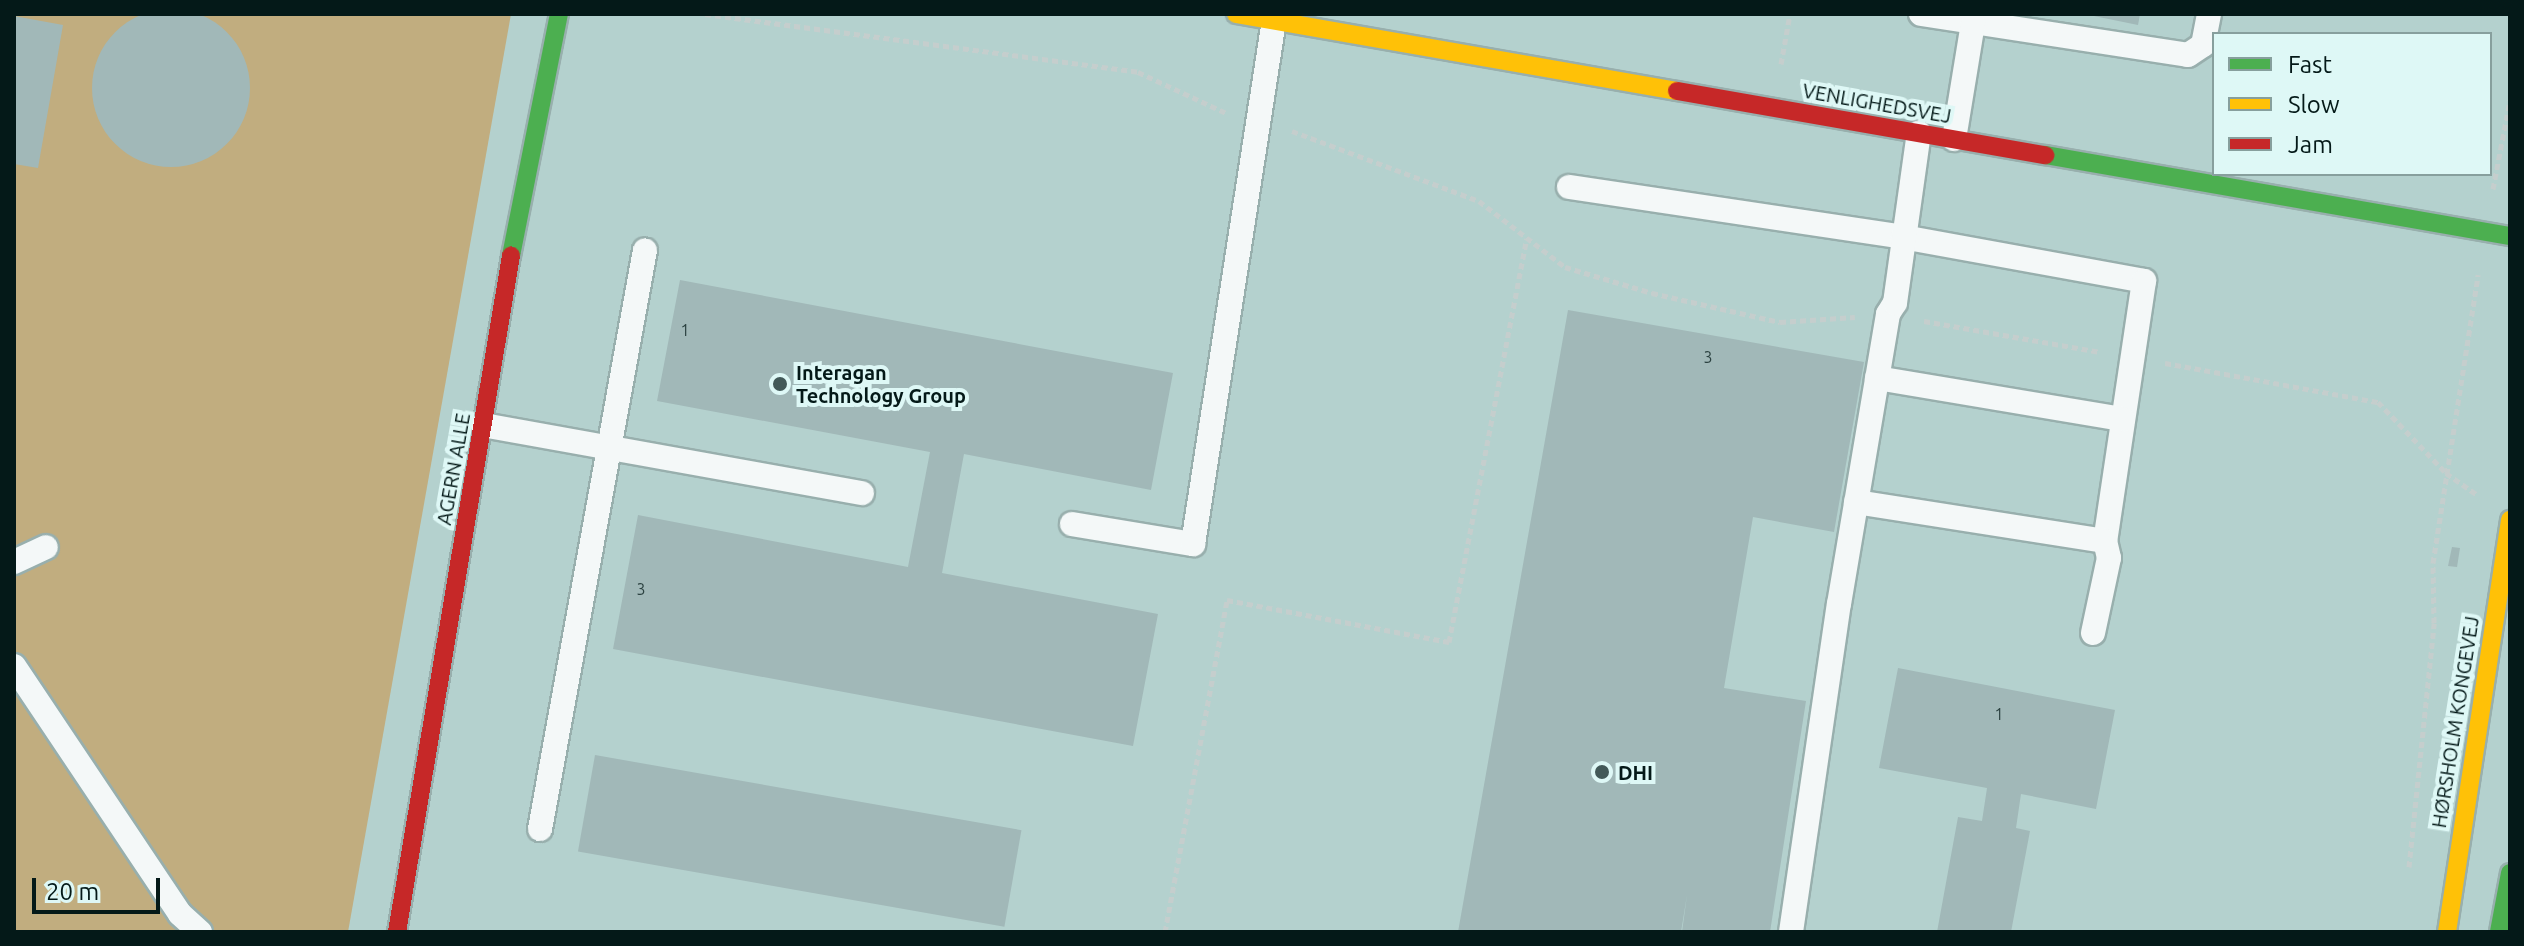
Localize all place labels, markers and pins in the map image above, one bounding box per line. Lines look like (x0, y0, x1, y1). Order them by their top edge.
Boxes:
place label: Interagan Technology Group (796, 360, 966, 407)
marker: Interagan Technology Group (771, 375, 789, 393)
place label: DHI (1618, 760, 1653, 784)
marker: DHI (1593, 763, 1611, 781)

